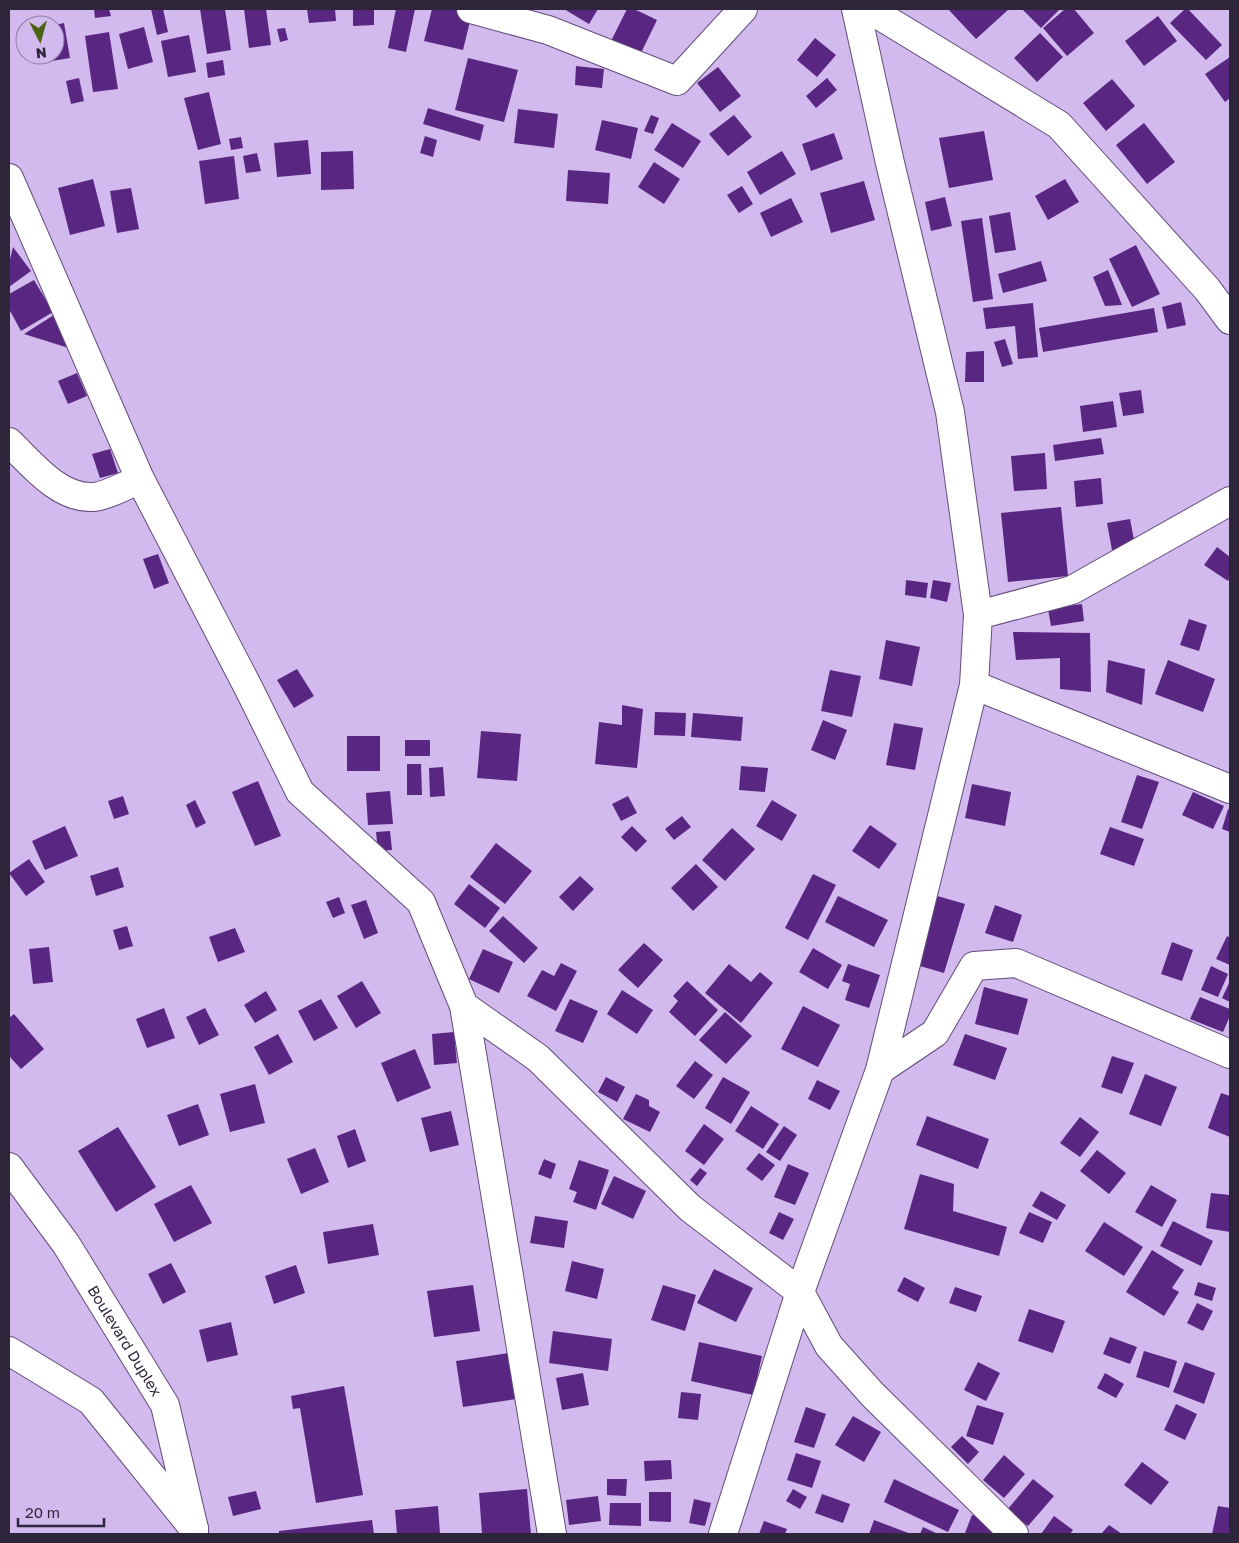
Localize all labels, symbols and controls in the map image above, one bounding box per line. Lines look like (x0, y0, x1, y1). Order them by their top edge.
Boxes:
north arrow (15, 15, 65, 65)
text: N (35, 44, 48, 62)
street label: Boulevard Duplex (84, 1282, 166, 1399)
scale bar (18, 1496, 104, 1528)
text: 20 m (25, 1503, 60, 1521)

